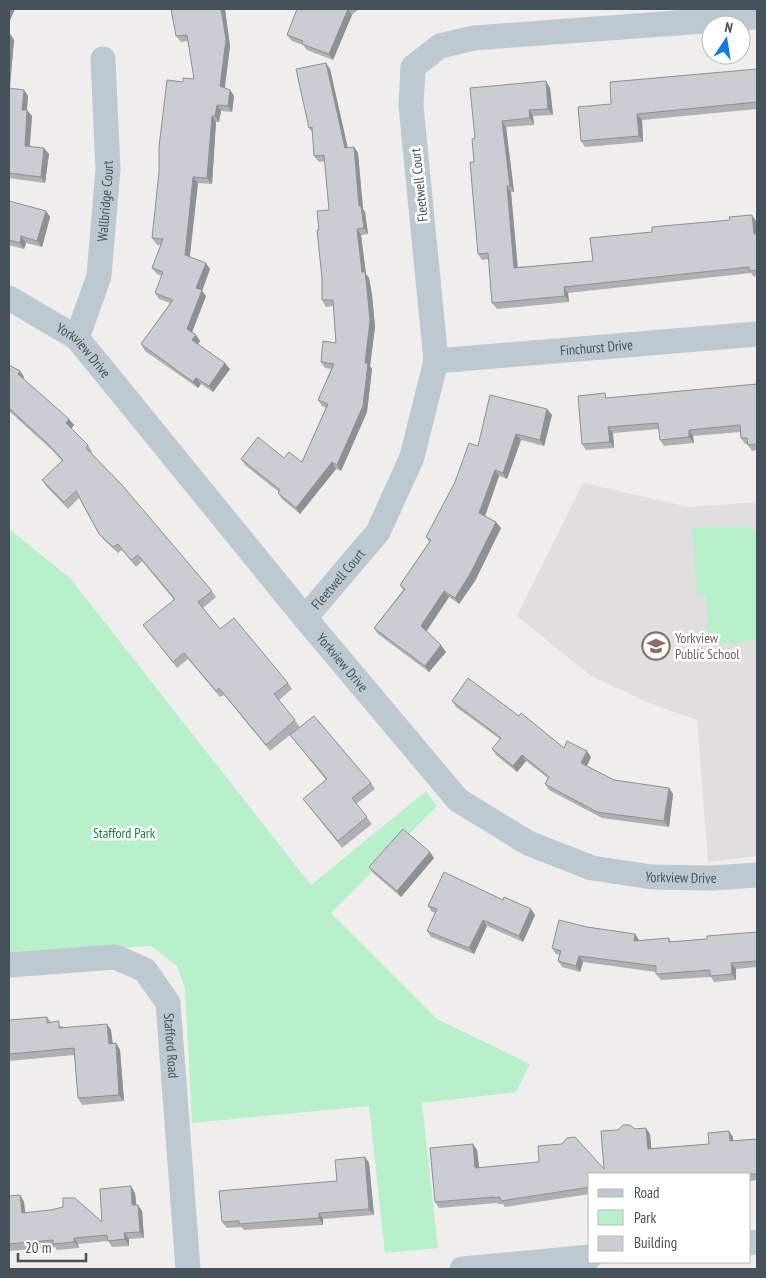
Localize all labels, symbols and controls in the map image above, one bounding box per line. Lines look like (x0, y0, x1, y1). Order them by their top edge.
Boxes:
north arrow (701, 15, 751, 65)
text: N (723, 18, 734, 37)
street label: Fleetwell Court (406, 147, 432, 223)
street label: Wallbridge Court (93, 160, 117, 242)
street label: Yorkview Drive (53, 319, 115, 382)
street label: Finchurst Drive (559, 335, 634, 360)
street label: Fleetwell Court (307, 545, 369, 613)
street label: Yorkview Drive (312, 629, 372, 696)
place label: Yorkview Public School (675, 629, 740, 663)
school or university icon: Yorkview Public School (641, 631, 671, 661)
park label: Stafford Park (93, 824, 156, 842)
street label: Yorkview Drive (644, 867, 717, 887)
street label: Stafford Road (160, 1012, 183, 1079)
legend (588, 1173, 751, 1263)
text: Road (634, 1183, 660, 1202)
text: Park (634, 1208, 656, 1227)
scale bar (18, 1230, 85, 1262)
text: Building (634, 1233, 677, 1252)
text: 20 m (25, 1238, 51, 1257)

